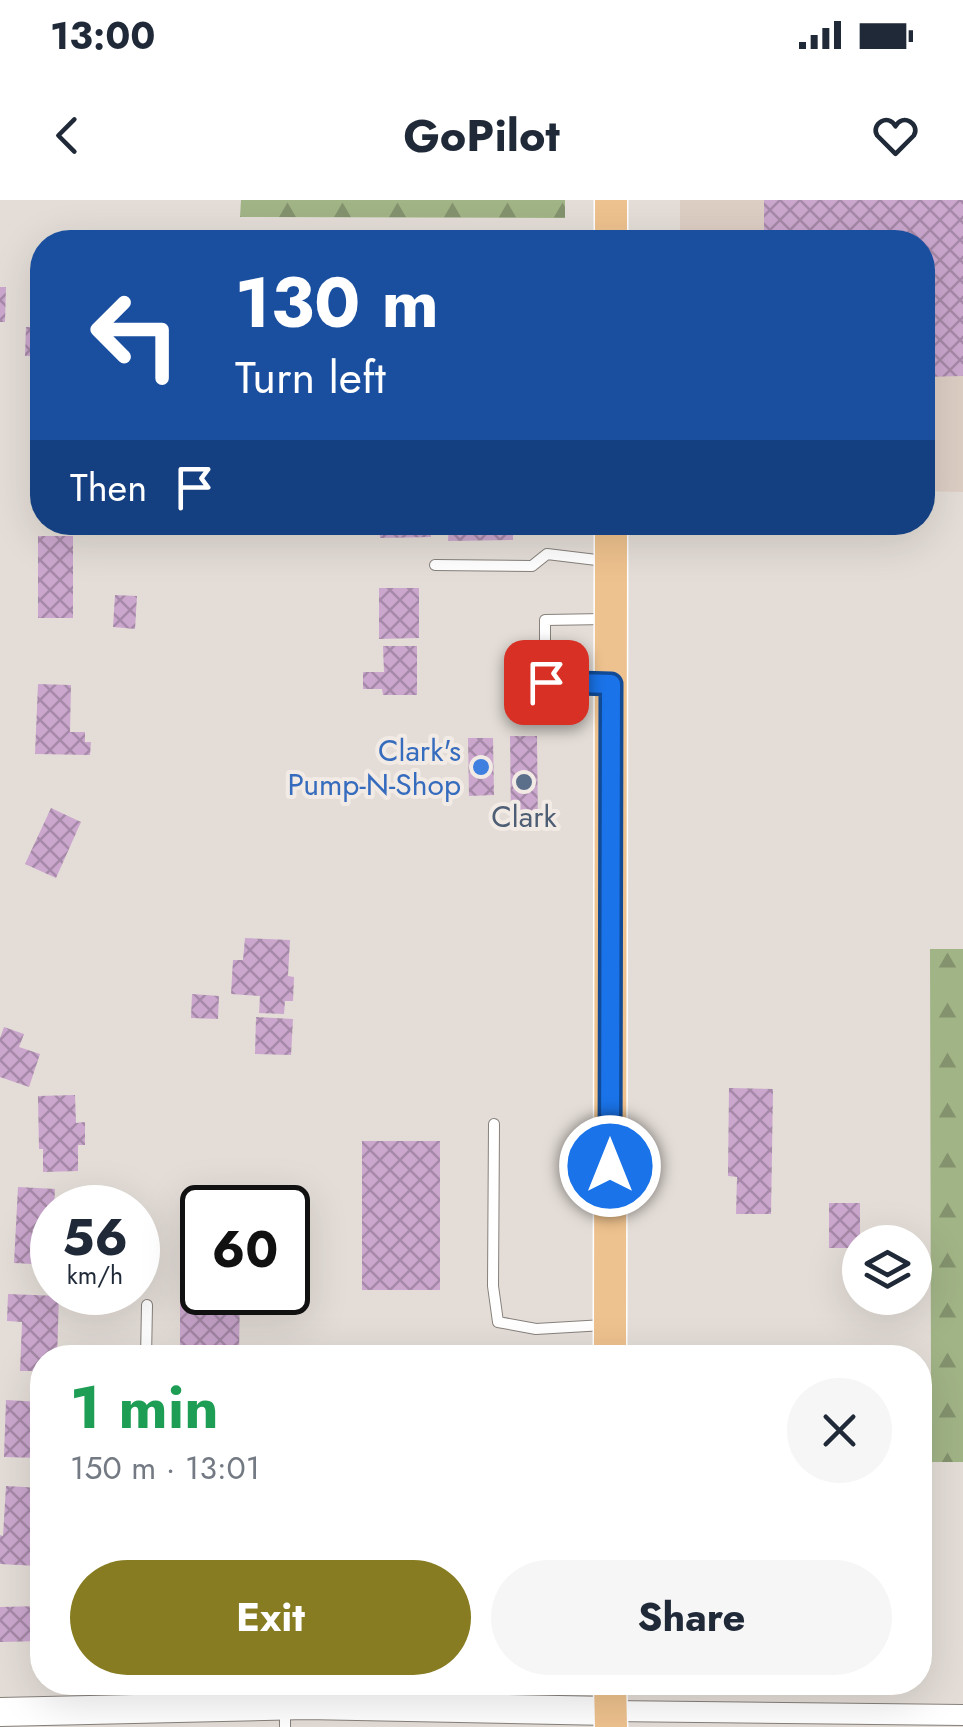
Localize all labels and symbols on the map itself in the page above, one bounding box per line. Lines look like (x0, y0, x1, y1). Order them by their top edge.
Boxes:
pin (504, 640, 589, 725)
place label: Clark's Pump-N-Shop (287, 729, 461, 806)
marker: Clark's Pump-N-Shop (470, 756, 492, 778)
marker: Clark (513, 771, 535, 793)
place label: Clark (491, 795, 557, 838)
position arrow (558, 1114, 662, 1218)
speed limit sign: 60 (180, 1185, 310, 1315)

